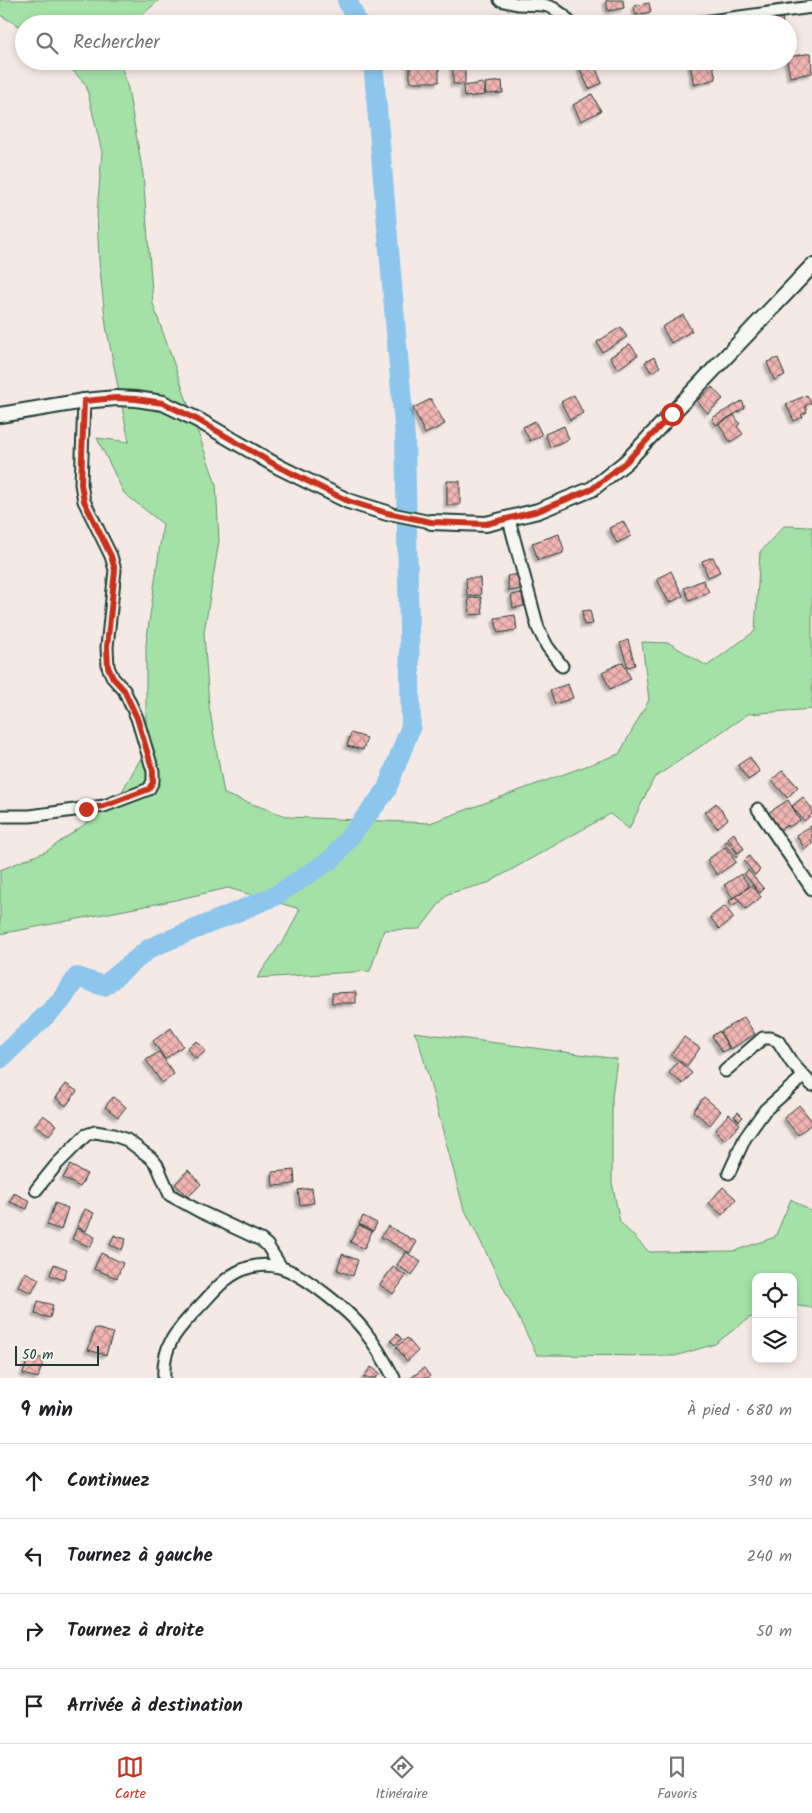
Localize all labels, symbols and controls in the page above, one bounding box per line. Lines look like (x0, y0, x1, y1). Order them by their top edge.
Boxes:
search box (15, 15, 797, 70)
text: Rechercher (73, 28, 160, 58)
icon: search (33, 29, 61, 57)
route start (661, 403, 684, 426)
route end (75, 798, 98, 821)
map controls (752, 1273, 797, 1363)
button: locate (752, 1273, 797, 1318)
button: layers (752, 1318, 797, 1363)
scale bar (15, 1343, 99, 1366)
text: 50 m (22, 1344, 53, 1366)
text: 9 min (20, 1394, 73, 1427)
text: À pied · 680 m (687, 1398, 792, 1423)
text: Continuez (67, 1466, 150, 1496)
icon: ahead (20, 1467, 48, 1495)
text: 390 m (748, 1469, 792, 1494)
text: Tournez à gauche (67, 1541, 213, 1571)
icon: left (20, 1542, 48, 1570)
text: 240 m (747, 1544, 792, 1569)
text: Tournez à droite (67, 1616, 204, 1646)
icon: right (20, 1617, 48, 1645)
text: 50 m (756, 1619, 792, 1644)
text: Arrivée à destination (67, 1691, 243, 1721)
icon: arrive (20, 1692, 48, 1720)
tab: Carte (115, 1753, 146, 1805)
tab: Itinéraire (376, 1753, 428, 1805)
tab: Favoris (657, 1753, 697, 1805)

